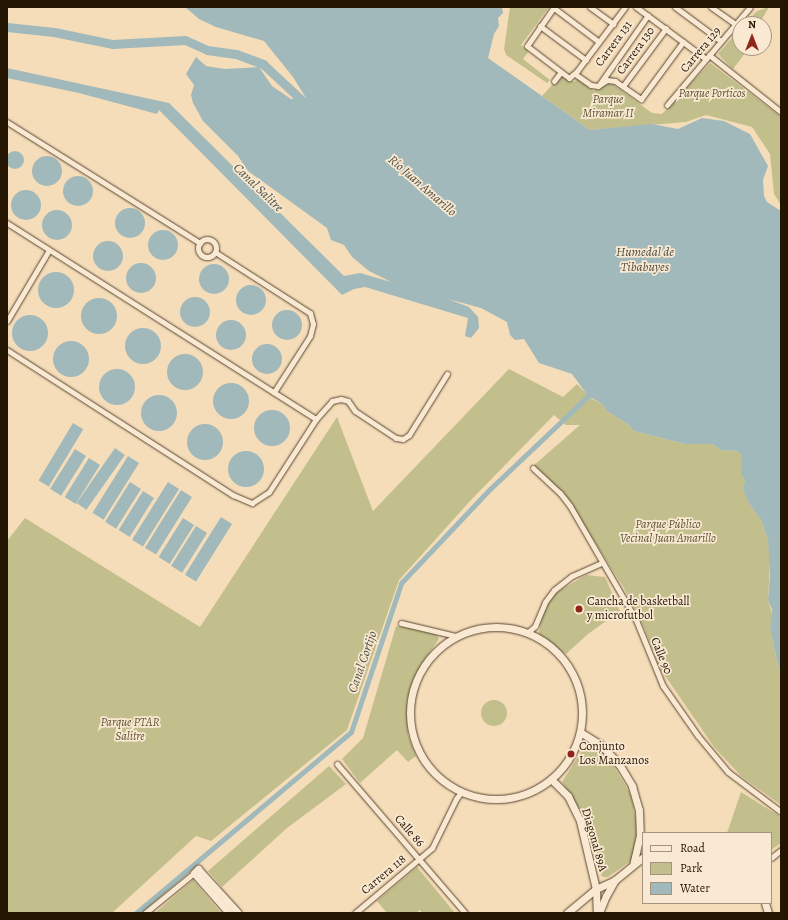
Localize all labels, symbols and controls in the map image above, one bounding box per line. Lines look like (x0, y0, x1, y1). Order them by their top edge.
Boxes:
north arrow (732, 16, 772, 56)
text: N (748, 17, 756, 32)
street label: Carrera 131 (593, 18, 635, 70)
street label: Carrera 130 (614, 24, 658, 78)
street label: Carrera 129 (678, 24, 724, 76)
park label: Parque Porticos (678, 87, 746, 101)
park label: Parque Miramar II (582, 93, 634, 121)
water label: Río Juan Amarillo (385, 152, 459, 220)
water label: Canal Salitre (230, 160, 286, 216)
water label: Humedal de Tibabuyes (616, 245, 674, 276)
park label: Parque Público Vecinal Juan Amarillo (620, 518, 716, 546)
place label: Cancha de basketball y microfutbol (587, 595, 689, 623)
marker: Cancha de basketball y microfutbol (574, 604, 584, 614)
water label: Canal Cortijo (345, 629, 381, 695)
street label: Calle 90 (647, 635, 675, 677)
park label: Parque PTAR Salitre (101, 716, 159, 744)
place label: Conjunto Los Manzanos (579, 740, 649, 768)
marker: Conjunto Los Manzanos (566, 749, 576, 759)
street label: Diagonal 89A (578, 807, 610, 873)
street label: Calle 86 (391, 812, 427, 850)
legend (642, 832, 772, 904)
text: Road (680, 840, 705, 856)
street label: Carrera 118 (359, 852, 409, 898)
text: Park (680, 860, 703, 876)
text: Water (680, 880, 710, 896)

